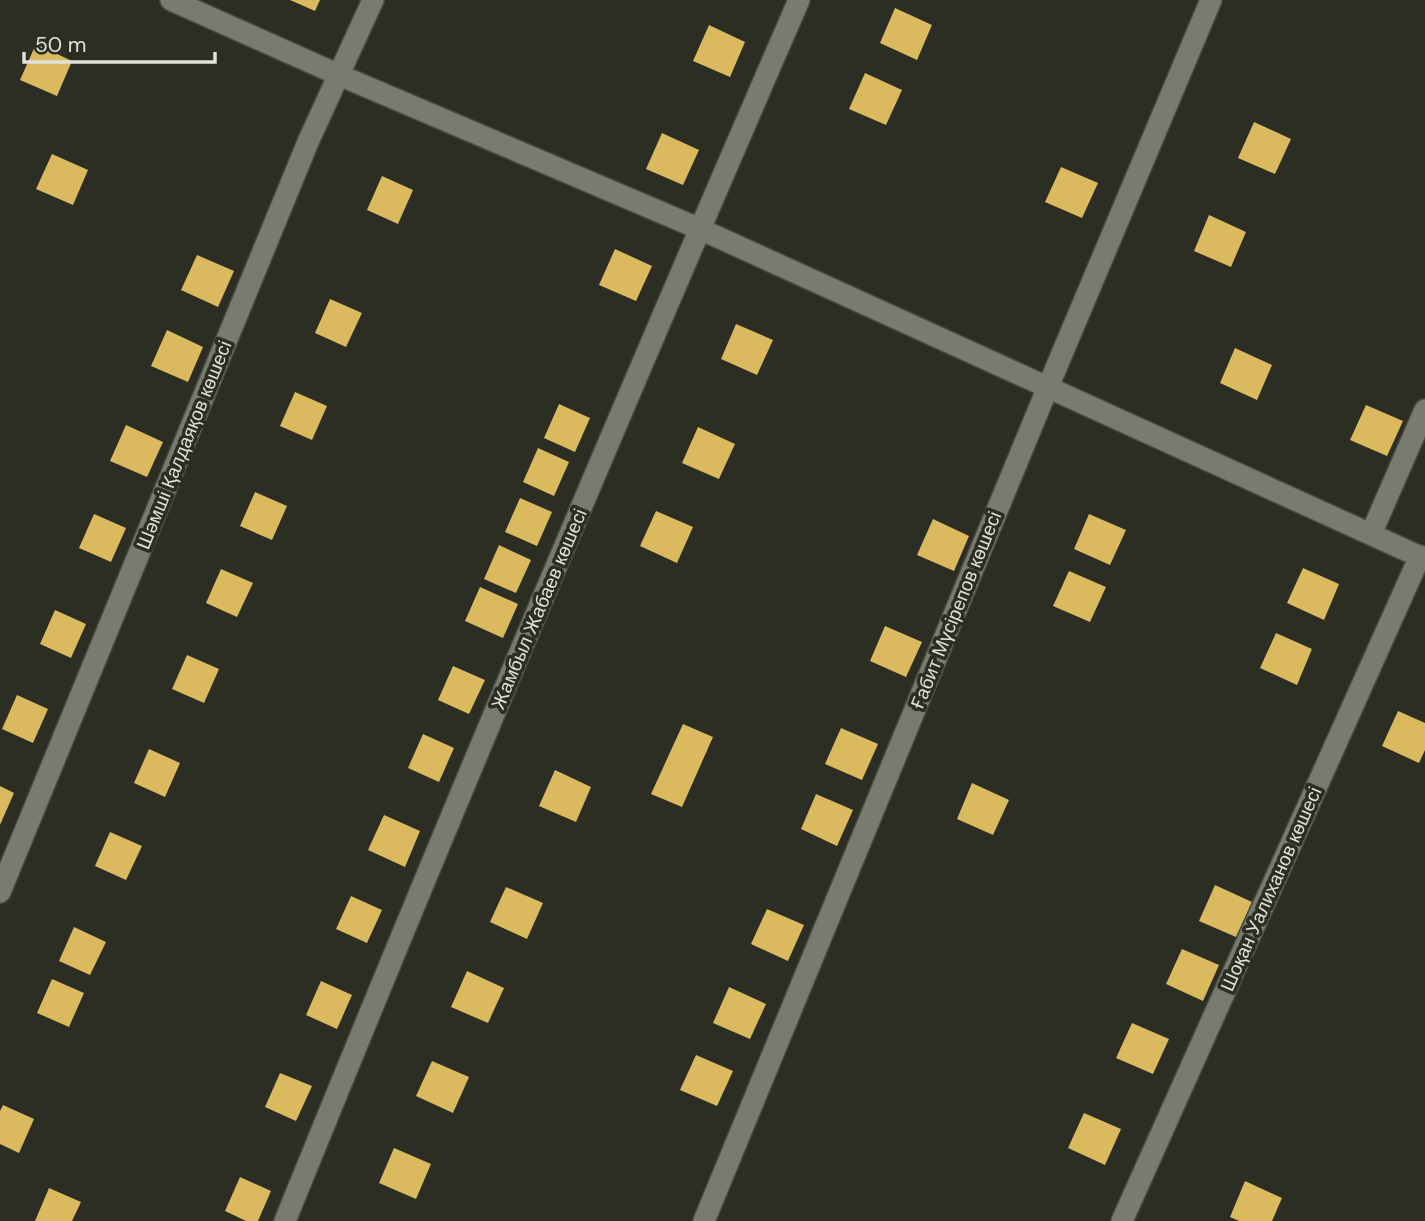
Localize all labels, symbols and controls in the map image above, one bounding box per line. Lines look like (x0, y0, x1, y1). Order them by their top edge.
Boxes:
scale bar (24, 21, 215, 65)
text: 50 m (35, 31, 86, 59)
street label: Шәмші Қалдаяқов көшесі (131, 337, 237, 553)
street label: Жамбыл Жабаев көшесі (485, 505, 593, 713)
street label: Ғабит Мүсірепов көшесі (905, 508, 1007, 713)
street label: Шоқан Уалиханов көшесі (1215, 783, 1327, 995)

